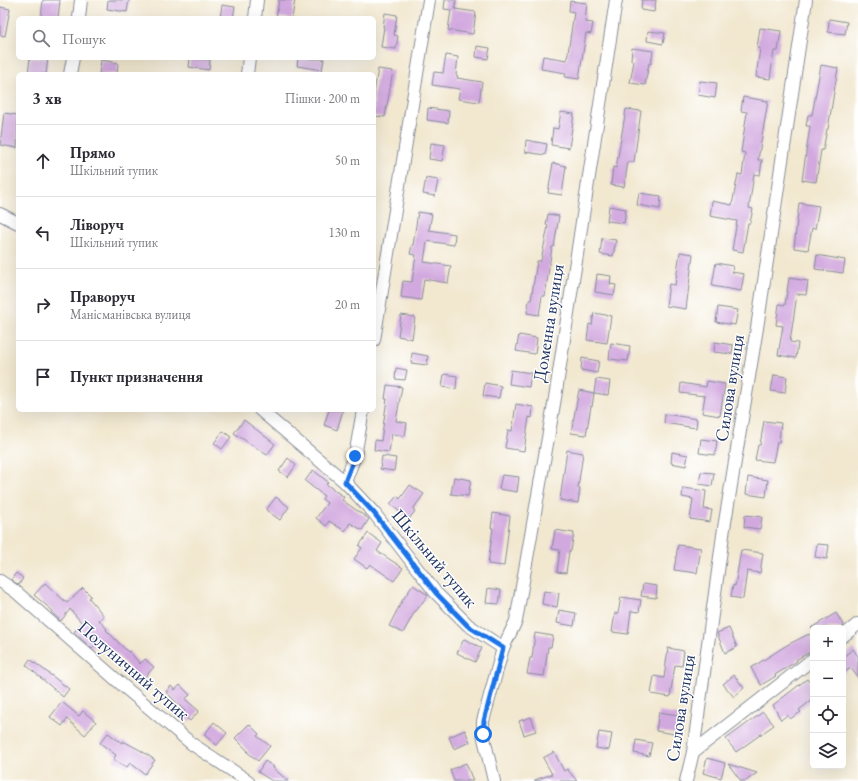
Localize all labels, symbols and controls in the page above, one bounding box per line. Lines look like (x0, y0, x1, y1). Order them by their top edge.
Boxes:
search box (16, 16, 376, 60)
icon: search (30, 27, 52, 49)
text: Пошук (62, 29, 106, 48)
text: 3 хв (32, 87, 62, 109)
text: Пішки · 200 m (285, 90, 360, 107)
text: Прямо (70, 143, 115, 162)
icon: ahead (32, 150, 54, 172)
text: 50 m (335, 152, 360, 169)
text: Шкільний тупик (70, 162, 158, 179)
text: Ліворуч (70, 215, 124, 234)
icon: left (32, 222, 54, 244)
text: 130 m (329, 224, 360, 241)
text: Шкільний тупик (70, 234, 158, 251)
street label: Доменна вулиця (527, 262, 569, 384)
text: Праворуч (70, 287, 135, 306)
icon: right (32, 294, 54, 316)
text: 20 m (335, 296, 360, 313)
text: Манісманівська вулиця (70, 306, 191, 323)
street label: Силова вулиця (709, 333, 749, 443)
icon: arrive (32, 366, 54, 388)
text: Пункт призначення (70, 367, 203, 386)
route end (346, 447, 364, 465)
street label: Шкільний тупик (387, 504, 483, 612)
street label: Полуничний тупик (73, 615, 195, 725)
map controls (810, 625, 846, 769)
button: + (810, 625, 846, 661)
street label: Силова вулиця (660, 653, 700, 763)
button: − (810, 661, 846, 697)
button: locate (810, 697, 846, 733)
route start (474, 725, 492, 743)
button: layers (810, 733, 846, 769)

